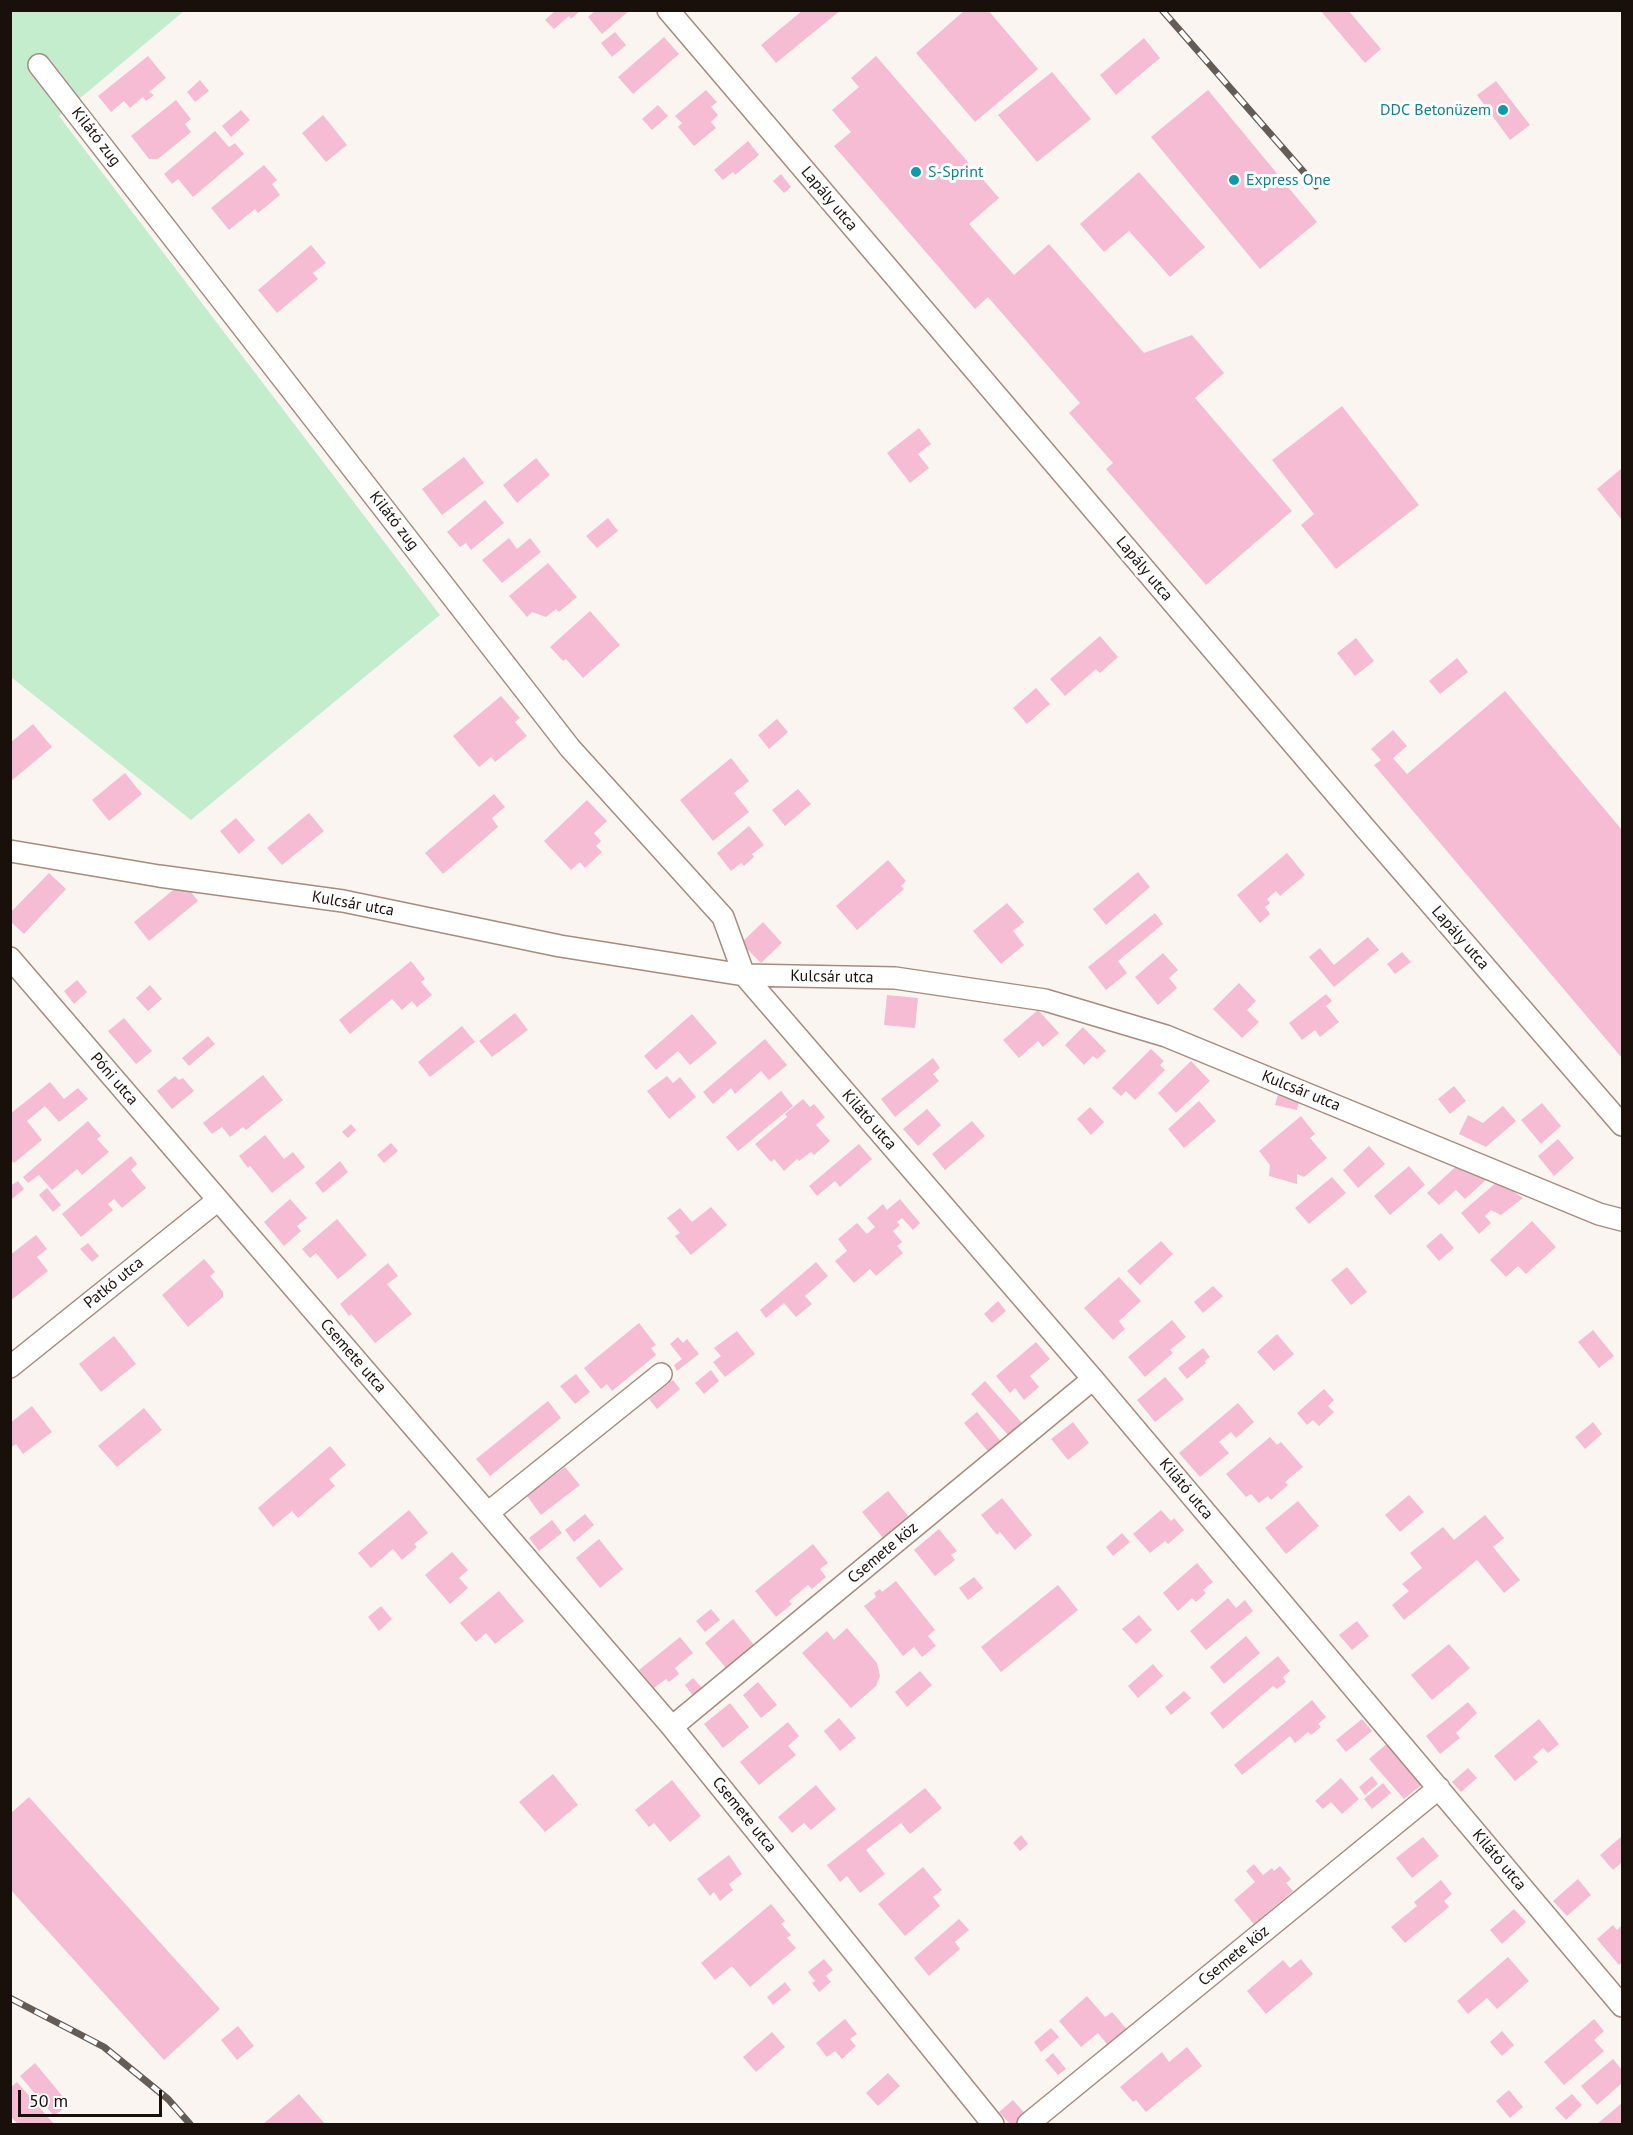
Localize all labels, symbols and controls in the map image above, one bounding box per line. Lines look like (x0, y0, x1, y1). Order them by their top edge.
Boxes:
place label: DDC Betonüzem (1380, 100, 1491, 120)
marker: DDC Betonüzem (1496, 103, 1510, 117)
street label: Kilátó zug (67, 104, 125, 170)
place label: S-Sprint (928, 162, 983, 182)
street label: Lapály utca (797, 163, 861, 235)
marker: S-Sprint (909, 165, 923, 179)
place label: Express One (1246, 170, 1331, 190)
marker: Express One (1227, 173, 1241, 187)
street label: Kilátó zug (365, 488, 423, 554)
street label: Lapály utca (1112, 533, 1176, 605)
street label: Kulcsár utca (310, 887, 396, 921)
street label: Lapály utca (1427, 902, 1493, 974)
street label: Kulcsár utca (790, 967, 874, 987)
street label: Póni utca (86, 1049, 142, 1109)
street label: Kulcsár utca (1259, 1067, 1343, 1115)
street label: Kilátó utca (838, 1086, 900, 1154)
street label: Patkó utca (80, 1253, 148, 1313)
street label: Csemete utca (316, 1315, 390, 1397)
street label: Kilátó utca (1155, 1455, 1217, 1523)
street label: Csemete köz (844, 1518, 922, 1588)
street label: Csemete utca (708, 1773, 780, 1857)
street label: Kilátó utca (1468, 1826, 1530, 1894)
street label: Csemete köz (1195, 1922, 1273, 1990)
scale bar (21, 2078, 165, 2116)
text: 50 m (29, 2089, 68, 2112)

